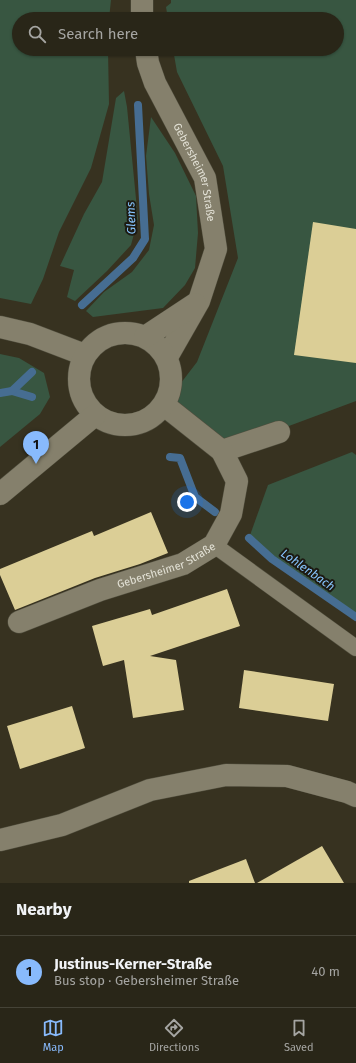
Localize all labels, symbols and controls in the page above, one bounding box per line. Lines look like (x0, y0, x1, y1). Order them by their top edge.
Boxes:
search box (12, 12, 344, 56)
icon: search (26, 23, 48, 45)
text: Search here (58, 25, 138, 43)
street label: Gebersheimer Straße (170, 121, 218, 223)
water label: Glems (123, 201, 139, 235)
pin: 1 (23, 431, 49, 464)
your location (177, 492, 197, 512)
street label: Gebersheimer Straße (116, 540, 218, 591)
water label: Lohlenbach (278, 546, 338, 594)
text: Nearby (16, 899, 71, 920)
text: Justinus-Kerner-Straße (54, 955, 212, 973)
text: 1 (26, 964, 32, 979)
text: 40 m (311, 964, 340, 979)
text: Bus stop · Gebersheimer Straße (54, 973, 239, 988)
tab: Map (42, 1017, 64, 1054)
tab: Directions (149, 1017, 199, 1054)
tab: Saved (284, 1017, 314, 1054)

